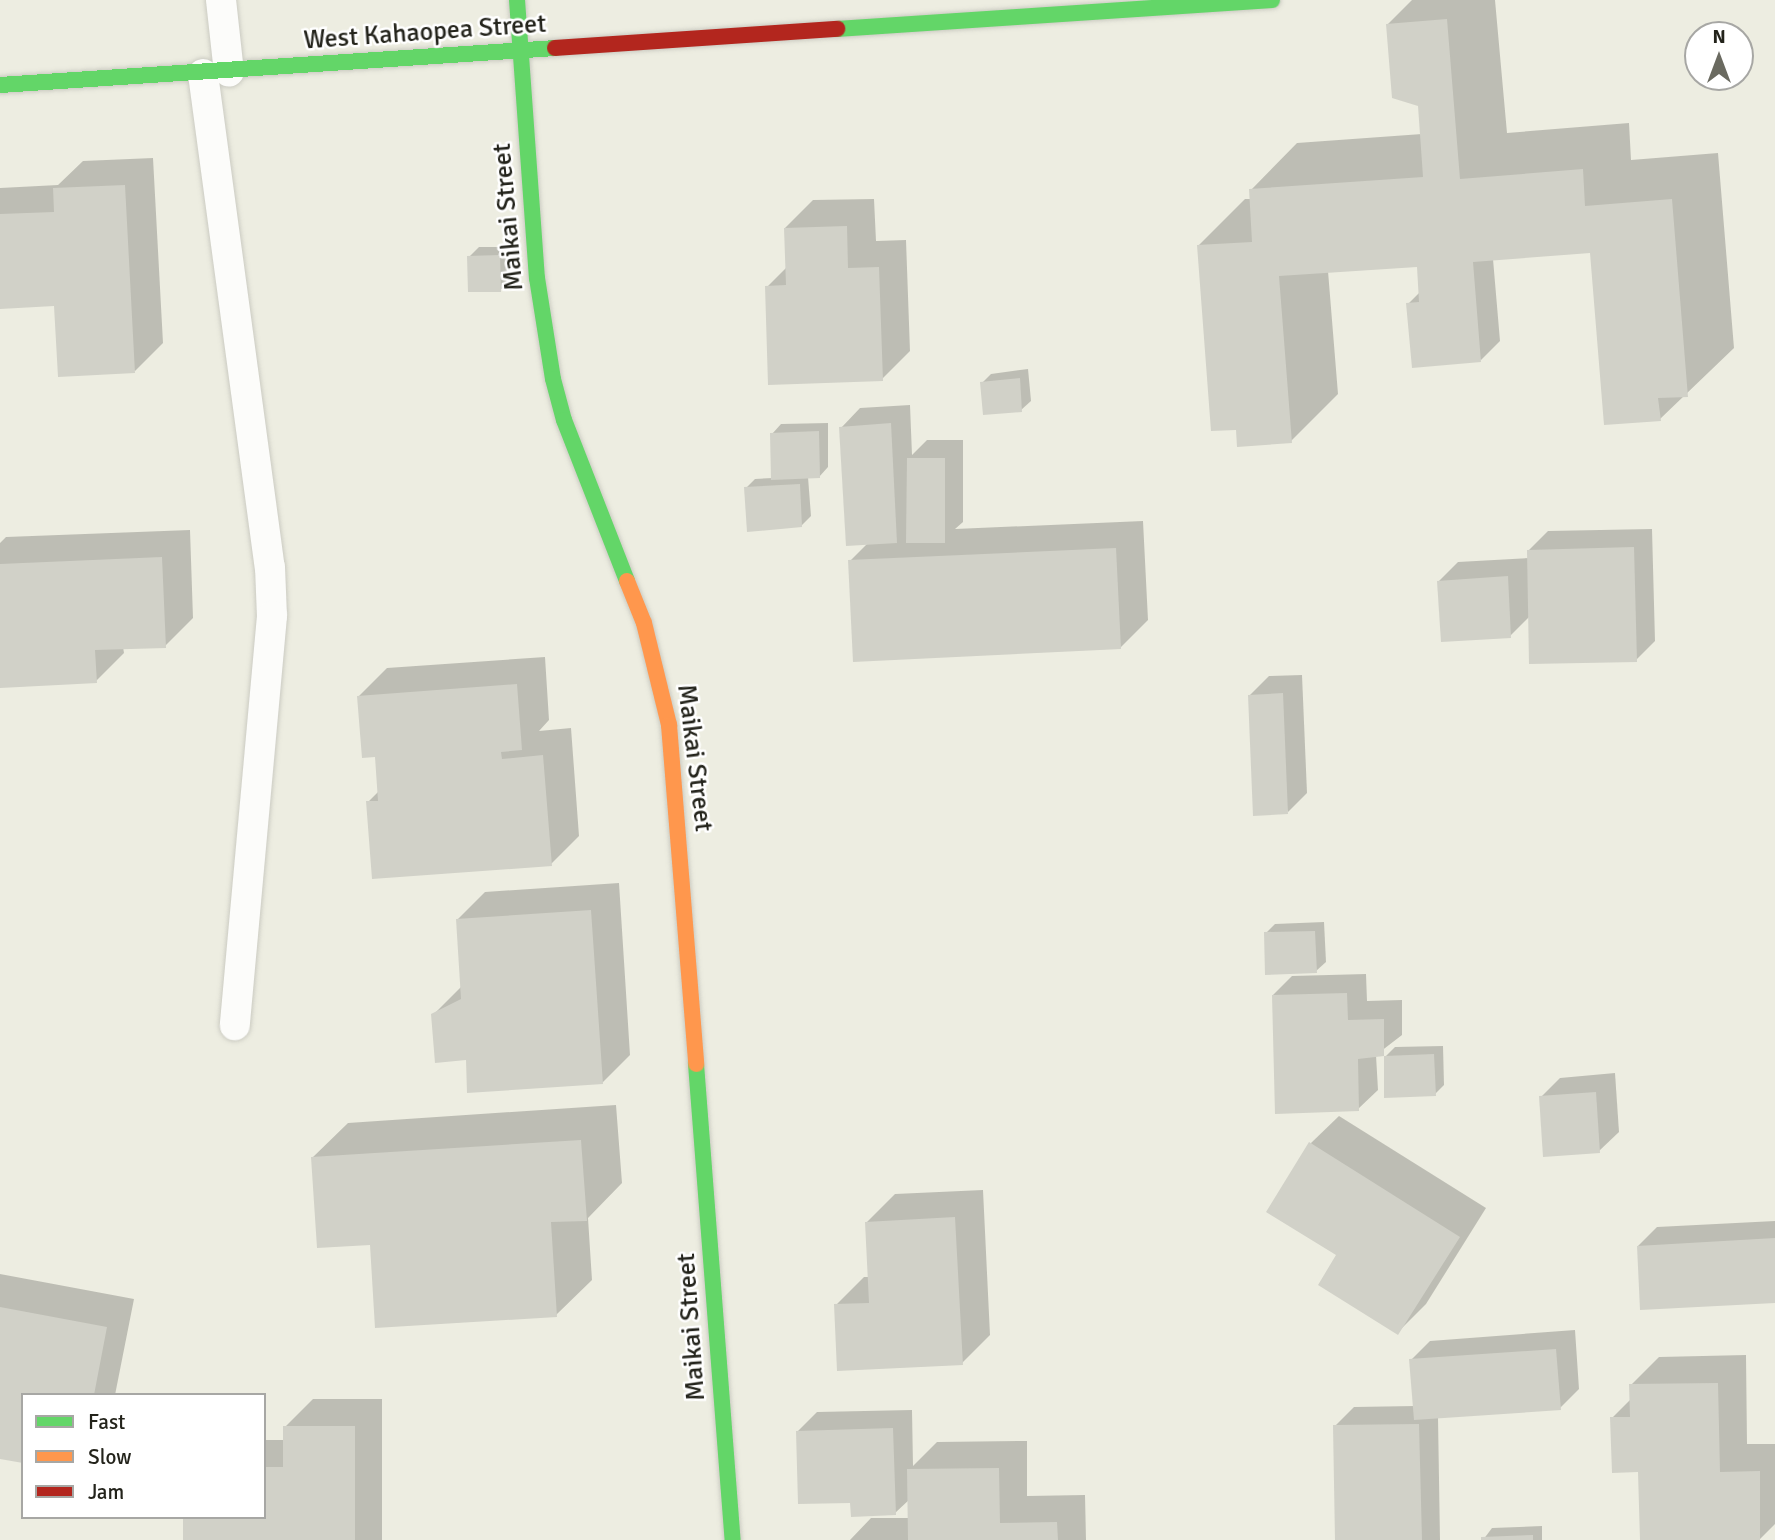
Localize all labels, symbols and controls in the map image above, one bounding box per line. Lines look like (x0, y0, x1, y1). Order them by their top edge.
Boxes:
street label: West Kahaopea Street (303, 9, 547, 57)
north arrow (1684, 21, 1754, 91)
text: N (1712, 25, 1726, 49)
street label: Maikai Street (487, 142, 531, 292)
street label: Maikai Street (669, 683, 719, 833)
street label: Maikai Street (671, 1252, 713, 1402)
legend (21, 1393, 266, 1519)
text: Fast (88, 1409, 125, 1435)
text: Slow (88, 1444, 132, 1470)
text: Jam (88, 1479, 124, 1505)

